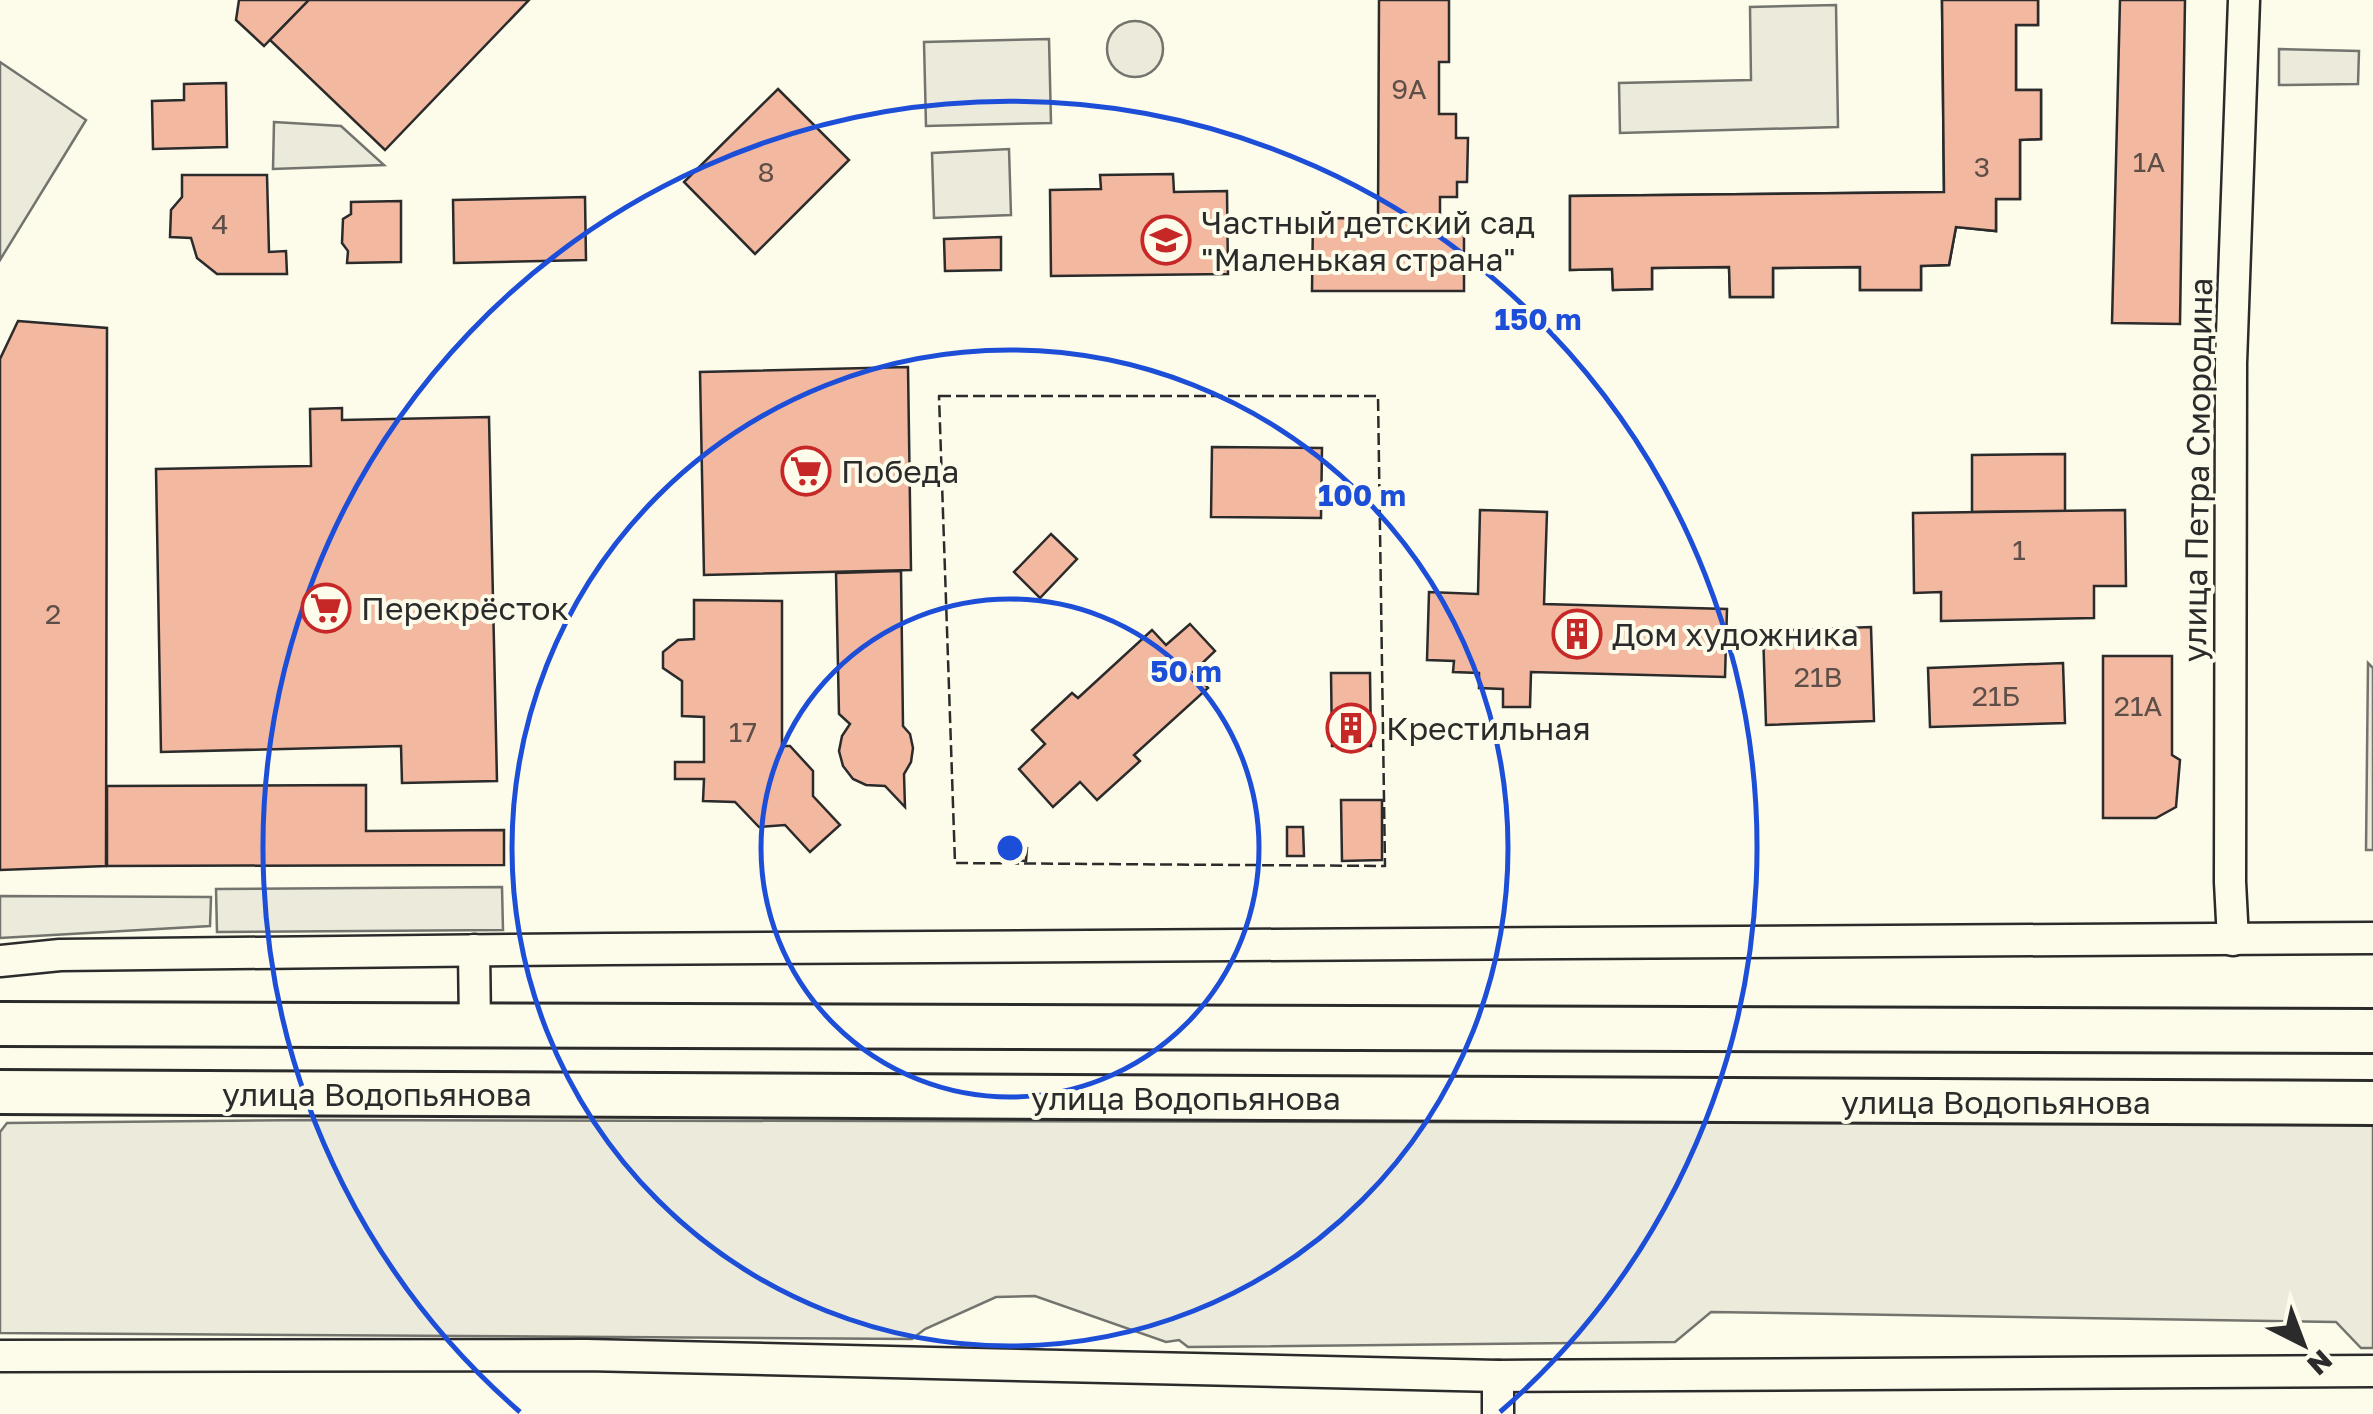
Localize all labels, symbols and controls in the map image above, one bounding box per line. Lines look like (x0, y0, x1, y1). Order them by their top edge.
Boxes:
house number: 9А (1391, 72, 1427, 105)
house number: 1А (2133, 145, 2165, 178)
house number: 3 (1974, 150, 1990, 183)
house number: 8 (757, 155, 775, 188)
place label: Частный детский сад "Маленькая страна" (1201, 203, 1535, 278)
house number: 4 (211, 207, 229, 240)
school or university icon: Частный детский сад "Маленькая страна" (1140, 214, 1192, 266)
street label: улица Петра Смородина (2175, 277, 2219, 663)
text: 150 m (1495, 301, 1582, 337)
supermarket icon: Победа (780, 445, 832, 497)
place label: Победа (841, 452, 959, 490)
text: 100 m (1318, 477, 1406, 513)
house number: 1 (2012, 533, 2026, 566)
supermarket icon: Перекрёсток (300, 582, 352, 634)
place label: Перекрёсток (361, 589, 569, 627)
house number: 2 (45, 597, 61, 630)
building icon: Дом художника (1551, 608, 1603, 660)
place label: Дом художника (1612, 615, 1859, 653)
text: 50 m (1150, 653, 1222, 689)
house number: 21В (1794, 660, 1842, 693)
house number: 21Б (1972, 679, 2020, 712)
house number: 21А (2114, 689, 2163, 722)
building icon: Крестильная (1325, 702, 1377, 754)
place label: Крестильная (1386, 709, 1591, 747)
house number: 17 (729, 715, 757, 748)
centre of rings (992, 830, 1028, 866)
street label: улица Водопьянова (222, 1075, 532, 1113)
street label: улица Водопьянова (1031, 1079, 1341, 1117)
street label: улица Водопьянова (1841, 1083, 2151, 1121)
north arrow (2253, 1294, 2353, 1394)
text: N (2301, 1344, 2339, 1382)

